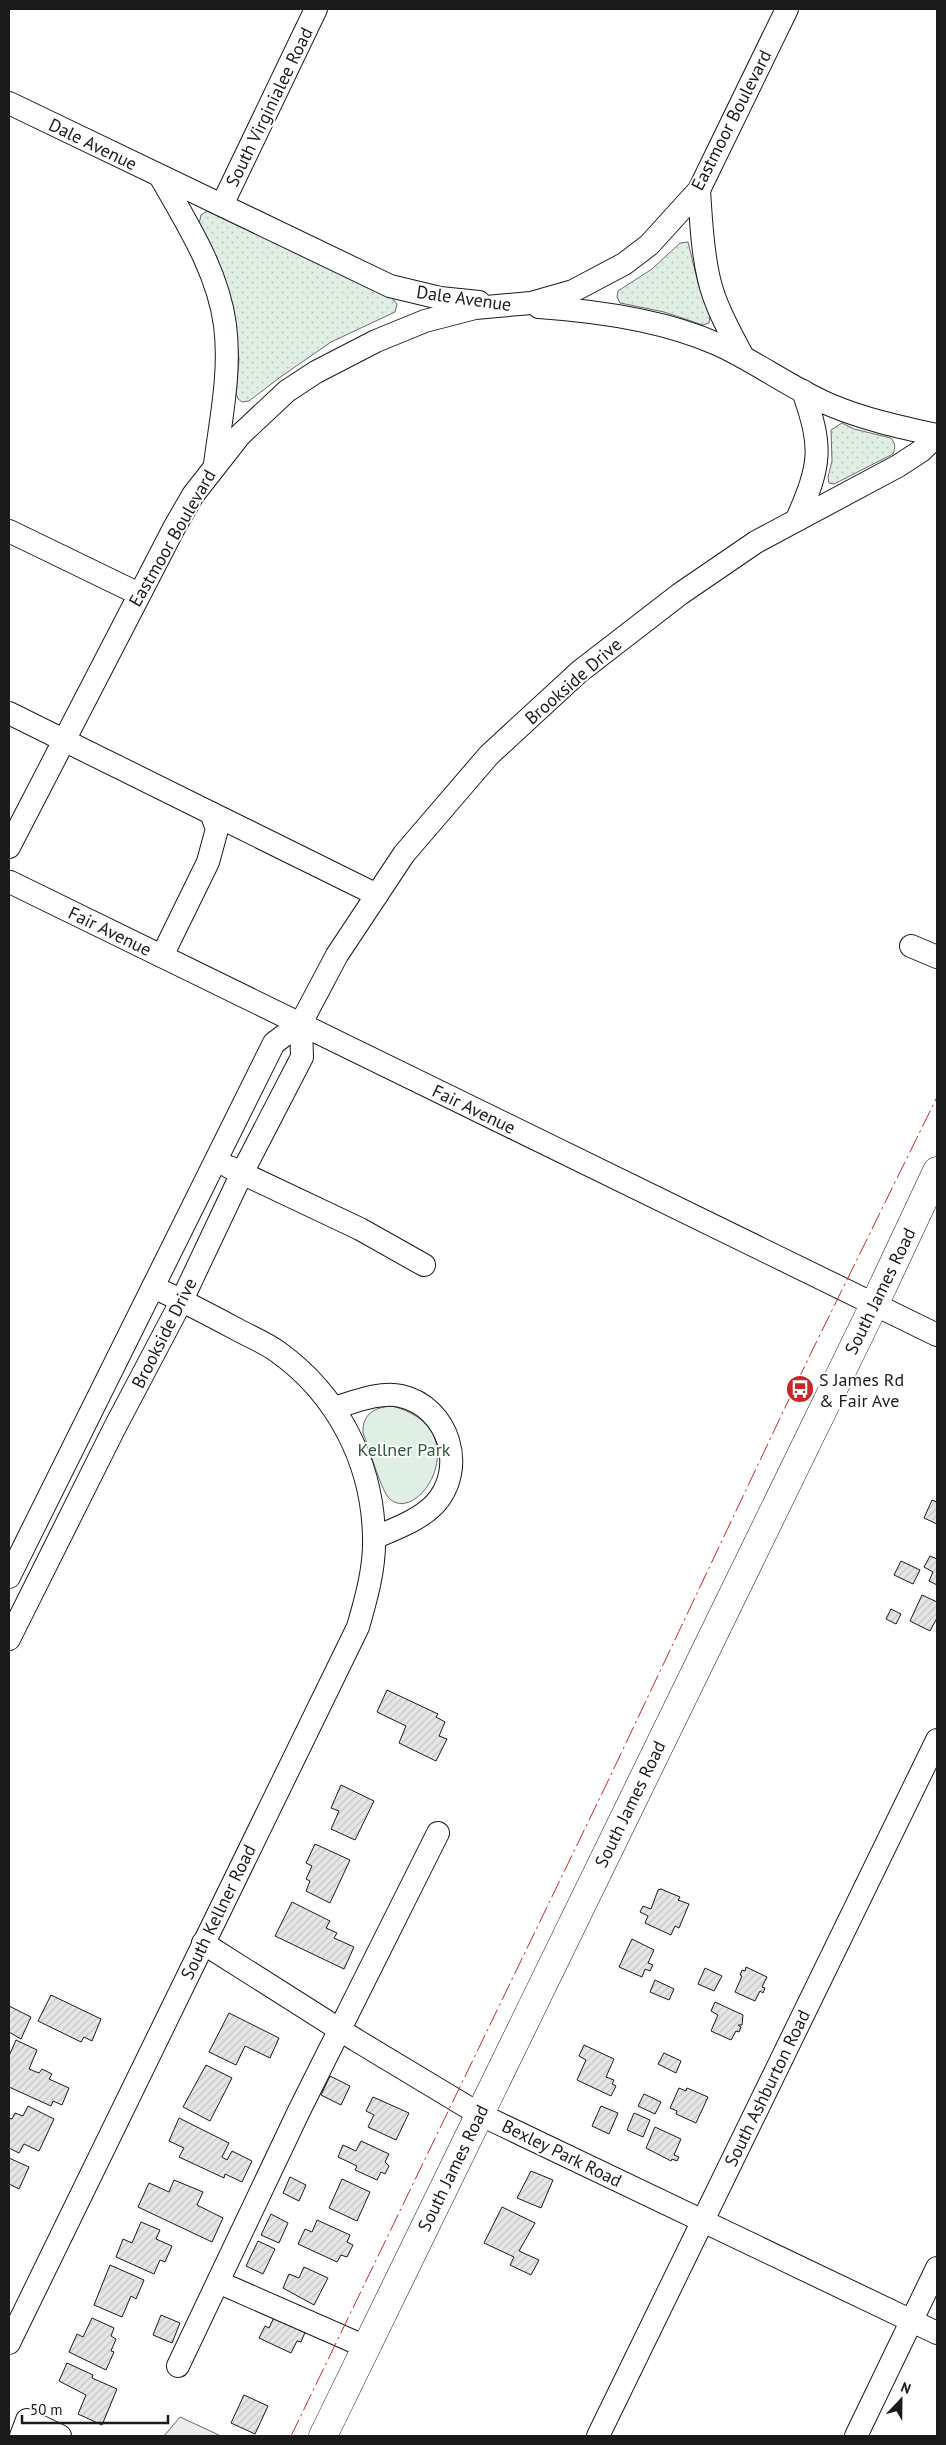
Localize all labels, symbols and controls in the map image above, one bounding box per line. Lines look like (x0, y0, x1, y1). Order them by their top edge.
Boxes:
street label: South Virginialee Road (220, 23, 318, 191)
street label: Eastmoor Boulevard (686, 46, 776, 194)
street label: Dale Avenue (45, 113, 141, 175)
street label: Dale Avenue (415, 280, 513, 316)
street label: Eastmoor Boulevard (123, 465, 221, 611)
street label: Brookside Drive (520, 633, 626, 729)
street label: Fair Avenue (65, 901, 155, 961)
street label: Fair Avenue (429, 1079, 519, 1139)
street label: South James Road (839, 1224, 921, 1358)
street label: Brookside Drive (126, 1274, 202, 1392)
place label: S James Rd & Fair Ave (819, 1368, 904, 1412)
bus stop icon: S James Rd & Fair Ave (785, 1374, 815, 1404)
park label: Kellner Park (358, 1438, 451, 1461)
street label: South James Road (589, 1737, 671, 1871)
street label: South Kellner Road (175, 1841, 261, 1983)
street label: South Ashburton Road (719, 2006, 815, 2170)
street label: South James Road (412, 2101, 494, 2235)
street label: Bexley Park Road (498, 2114, 626, 2192)
north arrow (876, 2375, 926, 2425)
text: N (898, 2378, 914, 2398)
scale bar (22, 2392, 169, 2424)
text: 50 m (30, 2400, 63, 2419)

